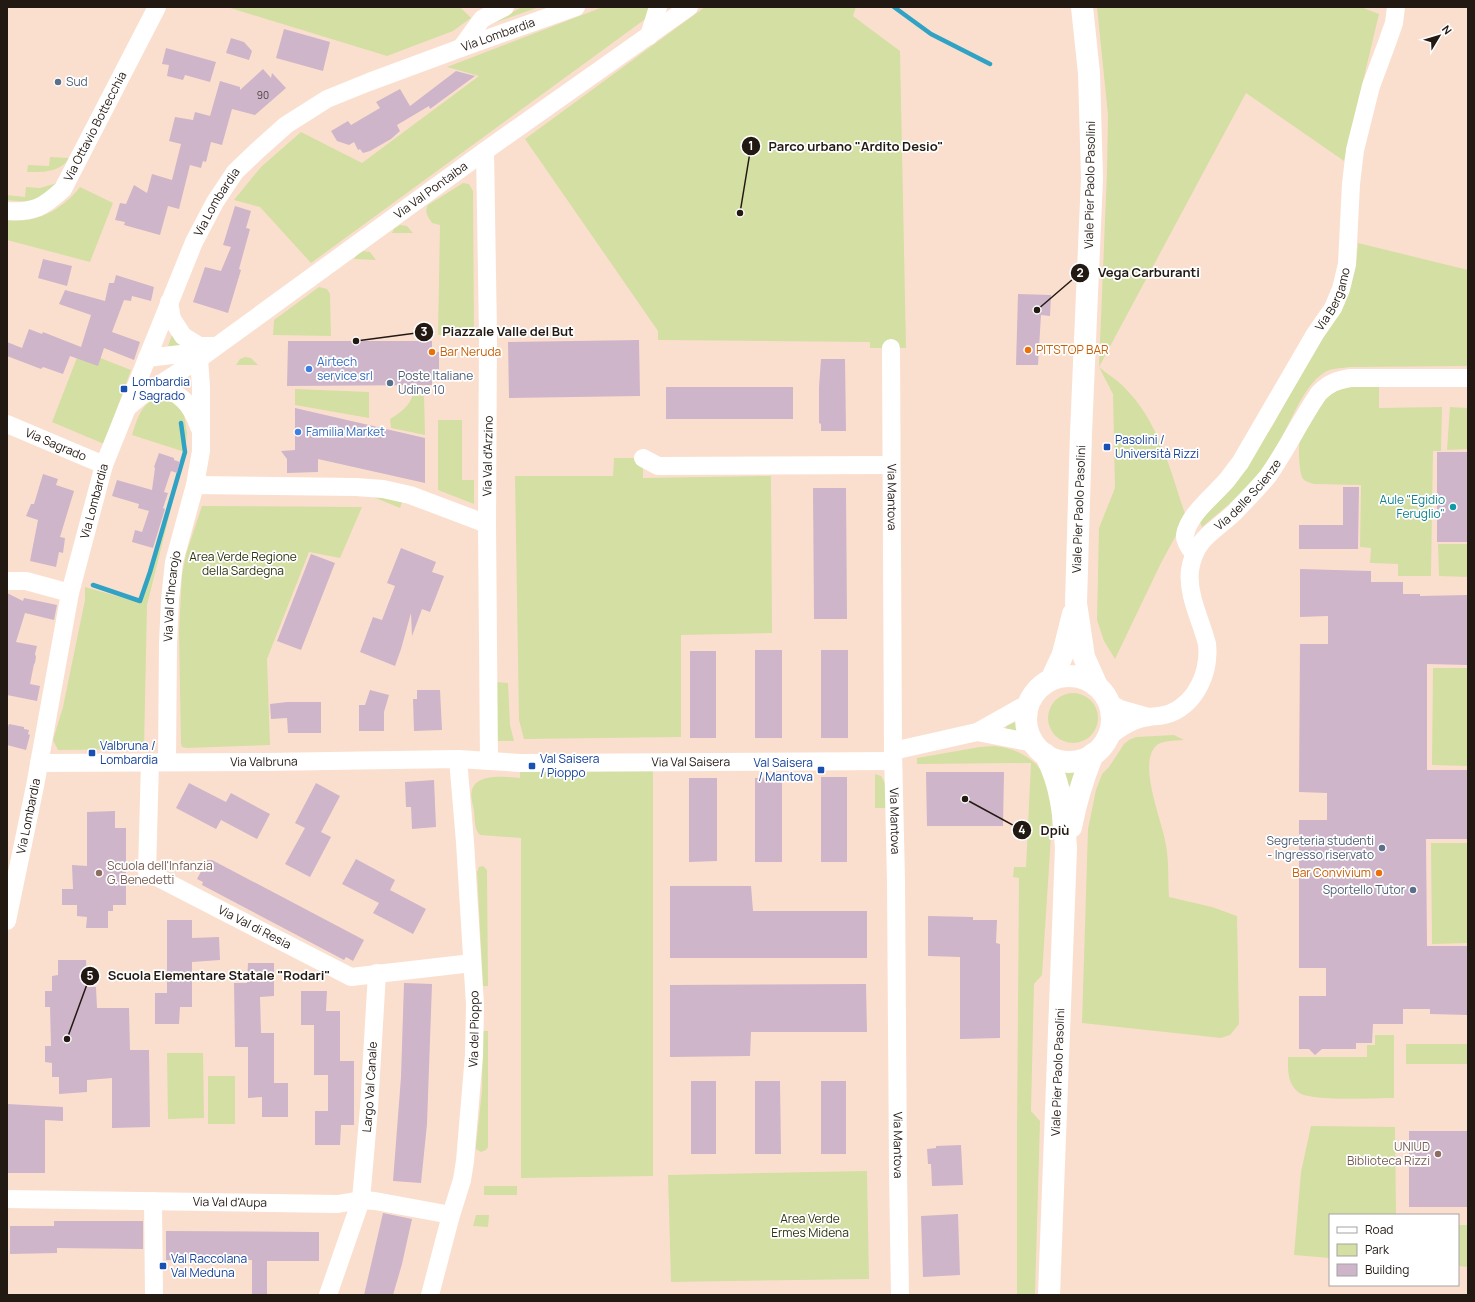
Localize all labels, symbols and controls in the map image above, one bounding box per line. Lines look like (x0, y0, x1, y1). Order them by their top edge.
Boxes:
street label: Via Lombardia (459, 13, 537, 55)
north arrow (1419, 16, 1459, 56)
text: N (1439, 22, 1456, 37)
street label: Via Ottavio Bottecchia (59, 68, 130, 184)
place label: Sud (66, 73, 88, 90)
marker: Sud (53, 77, 63, 87)
house number: 90 (257, 88, 269, 102)
street label: Viale Pier Paolo Pasolini (1080, 121, 1099, 249)
callout: Parco urbano "Ardito Desio" (741, 134, 952, 159)
text: 1 (748, 137, 754, 154)
text: Parco urbano "Ardito Desio" (769, 137, 943, 155)
street label: Via Val Pontaiba (390, 157, 471, 222)
street label: Via Lombardia (190, 164, 243, 239)
callout: Vega Carburanti (1070, 260, 1208, 285)
text: Vega Carburanti (1098, 263, 1200, 281)
text: 2 (1076, 264, 1084, 281)
street label: Via Bergamo (1311, 266, 1354, 334)
callout: Piazzale Valle del But (414, 319, 582, 344)
text: Piazzale Valle del But (442, 322, 574, 340)
text: 3 (421, 323, 428, 340)
place label: PITSTOP BAR (1036, 341, 1109, 358)
place label: Bar Neruda (440, 343, 501, 360)
marker: PITSTOP BAR (1023, 345, 1033, 355)
marker: Bar Neruda (427, 347, 437, 357)
place label: Airtech service srl (317, 353, 373, 384)
marker: Airtech service srl (304, 364, 314, 374)
place label: Poste Italiane Udine 10 (398, 367, 473, 398)
place label: Lombardia / Sagrado (132, 373, 190, 404)
marker: Poste Italiane Udine 10 (385, 378, 395, 388)
marker: Lombardia / Sagrado (119, 384, 129, 394)
street label: Via Val d'Arzino (478, 415, 497, 497)
place label: Familia Market (306, 423, 385, 440)
street label: Via Sagrado (23, 424, 89, 465)
marker: Familia Market (293, 427, 303, 437)
place label: Pasolini / Università Rizzi (1115, 431, 1199, 462)
marker: Pasolini / Università Rizzi (1102, 442, 1112, 452)
street label: Viale Pier Paolo Pasolini (1068, 445, 1089, 573)
street label: Via delle Scienze (1211, 456, 1285, 534)
street label: Via Lombardia (76, 462, 112, 540)
street label: Via Mantova (884, 464, 901, 530)
place label: Aule "Egidio Feruglio" (1380, 491, 1445, 522)
marker: Aule "Egidio Feruglio" (1448, 502, 1458, 512)
street label: Via Val d'Incarojo (159, 548, 185, 642)
park label: Area Verde Regione della Sardegna (189, 548, 297, 579)
place label: Valbruna / Lombardia (100, 737, 158, 768)
marker: Valbruna / Lombardia (87, 748, 97, 758)
place label: Val Saisera / Pioppo (540, 750, 600, 781)
street label: Via Valbruna (230, 752, 298, 770)
street label: Via Val Saisera (652, 753, 730, 770)
place label: Val Saisera / Mantova (753, 754, 813, 785)
marker: Val Saisera / Pioppo (527, 761, 537, 771)
marker: Val Saisera / Mantova (816, 765, 826, 775)
street label: Via Lombardia (12, 777, 44, 856)
street label: Via Mantova (886, 787, 904, 854)
callout: Dpiù (1012, 817, 1077, 842)
text: 4 (1018, 821, 1026, 838)
text: Dpiù (1041, 821, 1069, 839)
place label: Segreteria studenti - Ingresso riservato (1267, 832, 1374, 863)
marker: Segreteria studenti - Ingresso riservato (1377, 843, 1387, 853)
place label: Scuola dell'Infanzia G. Benedetti (107, 857, 213, 888)
place label: Bar Convivium (1292, 864, 1371, 881)
marker: Scuola dell'Infanzia G. Benedetti (94, 868, 104, 878)
marker: Bar Convivium (1374, 868, 1384, 878)
place label: Sportello Tutor (1323, 881, 1406, 898)
marker: Sportello Tutor (1408, 885, 1418, 895)
street label: Via Val di Resia (215, 901, 294, 953)
callout: Scuola Elementare Statale "Rodari" (80, 963, 338, 988)
text: Scuola Elementare Statale "Rodari" (108, 966, 330, 984)
text: 5 (86, 967, 94, 984)
street label: Via del Pioppo (464, 990, 483, 1068)
street label: Viale Pier Paolo Pasolini (1047, 1008, 1068, 1136)
street label: Largo Val Canale (358, 1041, 381, 1133)
street label: Via Mantova (890, 1112, 907, 1178)
place label: UNIUD Biblioteca Rizzi (1347, 1138, 1430, 1169)
marker: UNIUD Biblioteca Rizzi (1433, 1149, 1443, 1159)
street label: Via Val d'Aupa (193, 1193, 267, 1211)
park label: Area Verde Ermes Midena (771, 1210, 849, 1241)
legend (1329, 1214, 1459, 1286)
text: Road (1365, 1221, 1393, 1238)
text: Park (1365, 1241, 1390, 1258)
place label: Val Raccolana Val Meduna (171, 1250, 247, 1281)
marker: Val Raccolana Val Meduna (158, 1261, 168, 1271)
text: Building (1365, 1261, 1409, 1278)

